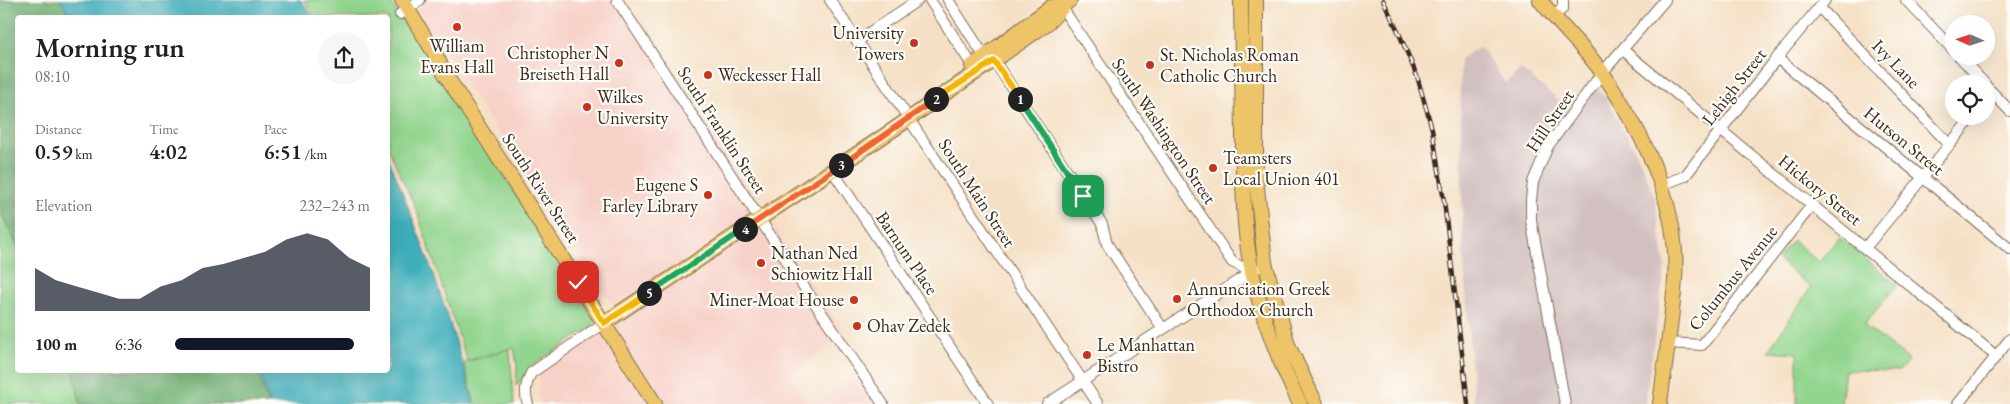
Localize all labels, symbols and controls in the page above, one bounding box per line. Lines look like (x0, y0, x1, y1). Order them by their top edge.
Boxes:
north arrow (1945, 15, 1995, 65)
map controls (1945, 15, 1995, 125)
marker: William Evans Hall (451, 21, 463, 33)
place label: University Towers (833, 21, 904, 65)
text: Morning run (35, 29, 185, 65)
button: share (318, 32, 370, 84)
place label: William Evans Hall (420, 34, 494, 78)
street label: Ivy Lane (1867, 34, 1925, 93)
marker: University Towers (908, 37, 920, 49)
place label: Christopher N Breiseth Hall (507, 41, 610, 85)
place label: St. Nicholas Roman Catholic Church (1160, 43, 1300, 87)
street label: Lehigh Street (1696, 43, 1771, 130)
street label: South Washington Street (1107, 53, 1222, 208)
marker: Christopher N Breiseth Hall (613, 57, 625, 69)
marker: St. Nicholas Roman Catholic Church (1144, 59, 1156, 71)
street label: South Franklin Street (673, 62, 772, 198)
place label: Weckesser Hall (718, 63, 821, 86)
text: 08:10 (35, 66, 70, 87)
marker: Weckesser Hall (702, 69, 714, 81)
button: locate (1945, 75, 1995, 125)
place label: Wilkes University (597, 85, 669, 129)
street label: Hill Street (1520, 85, 1579, 156)
pin: 2 (924, 86, 948, 112)
pin: 1 (1008, 86, 1032, 112)
text: 2 (933, 90, 940, 108)
text: 1 (1017, 90, 1024, 108)
marker: Wilkes University (581, 101, 593, 113)
street label: Hutson Street (1859, 101, 1950, 180)
text: Distance (35, 120, 82, 138)
text: Time (149, 120, 179, 138)
text: Pace (264, 120, 287, 138)
street label: South River Street (497, 129, 586, 247)
street label: South Main Street (934, 134, 1021, 252)
text: 0.59 (35, 138, 72, 165)
text: 4:02 (149, 138, 187, 165)
text: 6:51 (264, 138, 302, 165)
text: km (72, 145, 93, 163)
text: /km (302, 145, 328, 163)
place label: Teamsters Local Union 401 (1223, 146, 1340, 190)
street label: Hickory Street (1774, 149, 1867, 230)
pin: 3 (828, 152, 854, 178)
text: 3 (838, 156, 845, 174)
marker: Teamsters Local Union 401 (1207, 162, 1219, 174)
place label: Eugene S Farley Library (602, 173, 698, 217)
pin (1062, 175, 1104, 217)
icon: arrive (1069, 182, 1097, 210)
marker: Eugene S Farley Library (702, 189, 714, 201)
text: Elevation (35, 195, 93, 216)
text: 232–243 m (299, 195, 370, 216)
street label: Barnum Place (871, 207, 944, 299)
pin: 4 (732, 216, 758, 242)
text: 4 (742, 220, 749, 238)
street label: Columbus Avenue (1683, 220, 1782, 335)
place label: Nathan Ned Schiowitz Hall (771, 241, 872, 285)
marker: Nathan Ned Schiowitz Hall (755, 257, 767, 269)
pin (557, 261, 599, 303)
icon: check (564, 268, 592, 296)
place label: Annunciation Greek Orthodox Church (1186, 277, 1330, 321)
pin: 5 (636, 280, 662, 306)
text: 5 (646, 284, 653, 302)
place label: Miner-Moat House (709, 288, 844, 311)
marker: Annunciation Greek Orthodox Church (1171, 293, 1183, 305)
marker: Miner-Moat House (848, 294, 860, 306)
place label: Ohav Zedek (867, 314, 951, 337)
marker: Ohav Zedek (851, 320, 863, 332)
place label: Le Manhattan Bistro (1097, 333, 1196, 377)
text: 100 m (35, 334, 77, 355)
text: 6:36 (115, 334, 142, 355)
marker: Le Manhattan Bistro (1081, 349, 1093, 361)

